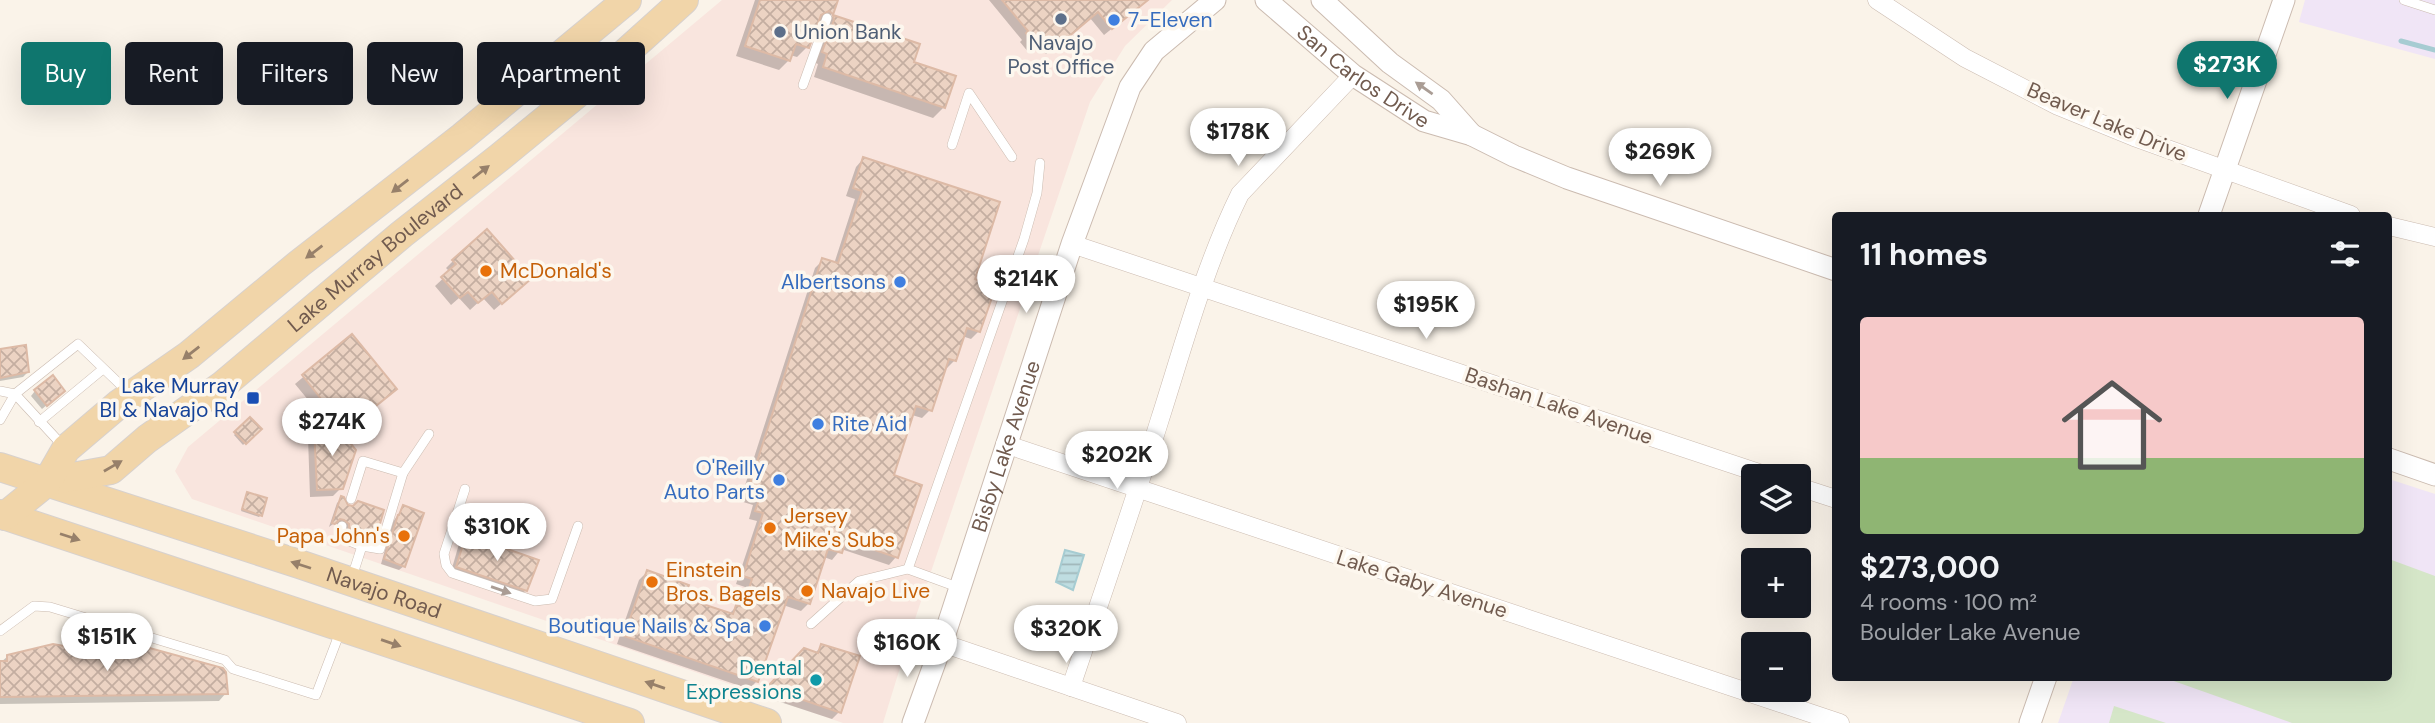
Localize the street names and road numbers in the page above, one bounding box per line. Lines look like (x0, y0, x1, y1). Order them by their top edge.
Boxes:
street label: San Carlos Drive (1291, 19, 1435, 135)
street label: Beaver Lake Drive (2023, 76, 2191, 168)
street label: Lake Murray Boulevard (282, 177, 469, 339)
street label: Bisby Lake Avenue (965, 357, 1047, 536)
street label: Bashan Lake Avenue (1461, 361, 1657, 451)
street label: Lake Gaby Avenue (1333, 543, 1511, 625)
street label: Navajo Road (323, 560, 445, 625)

